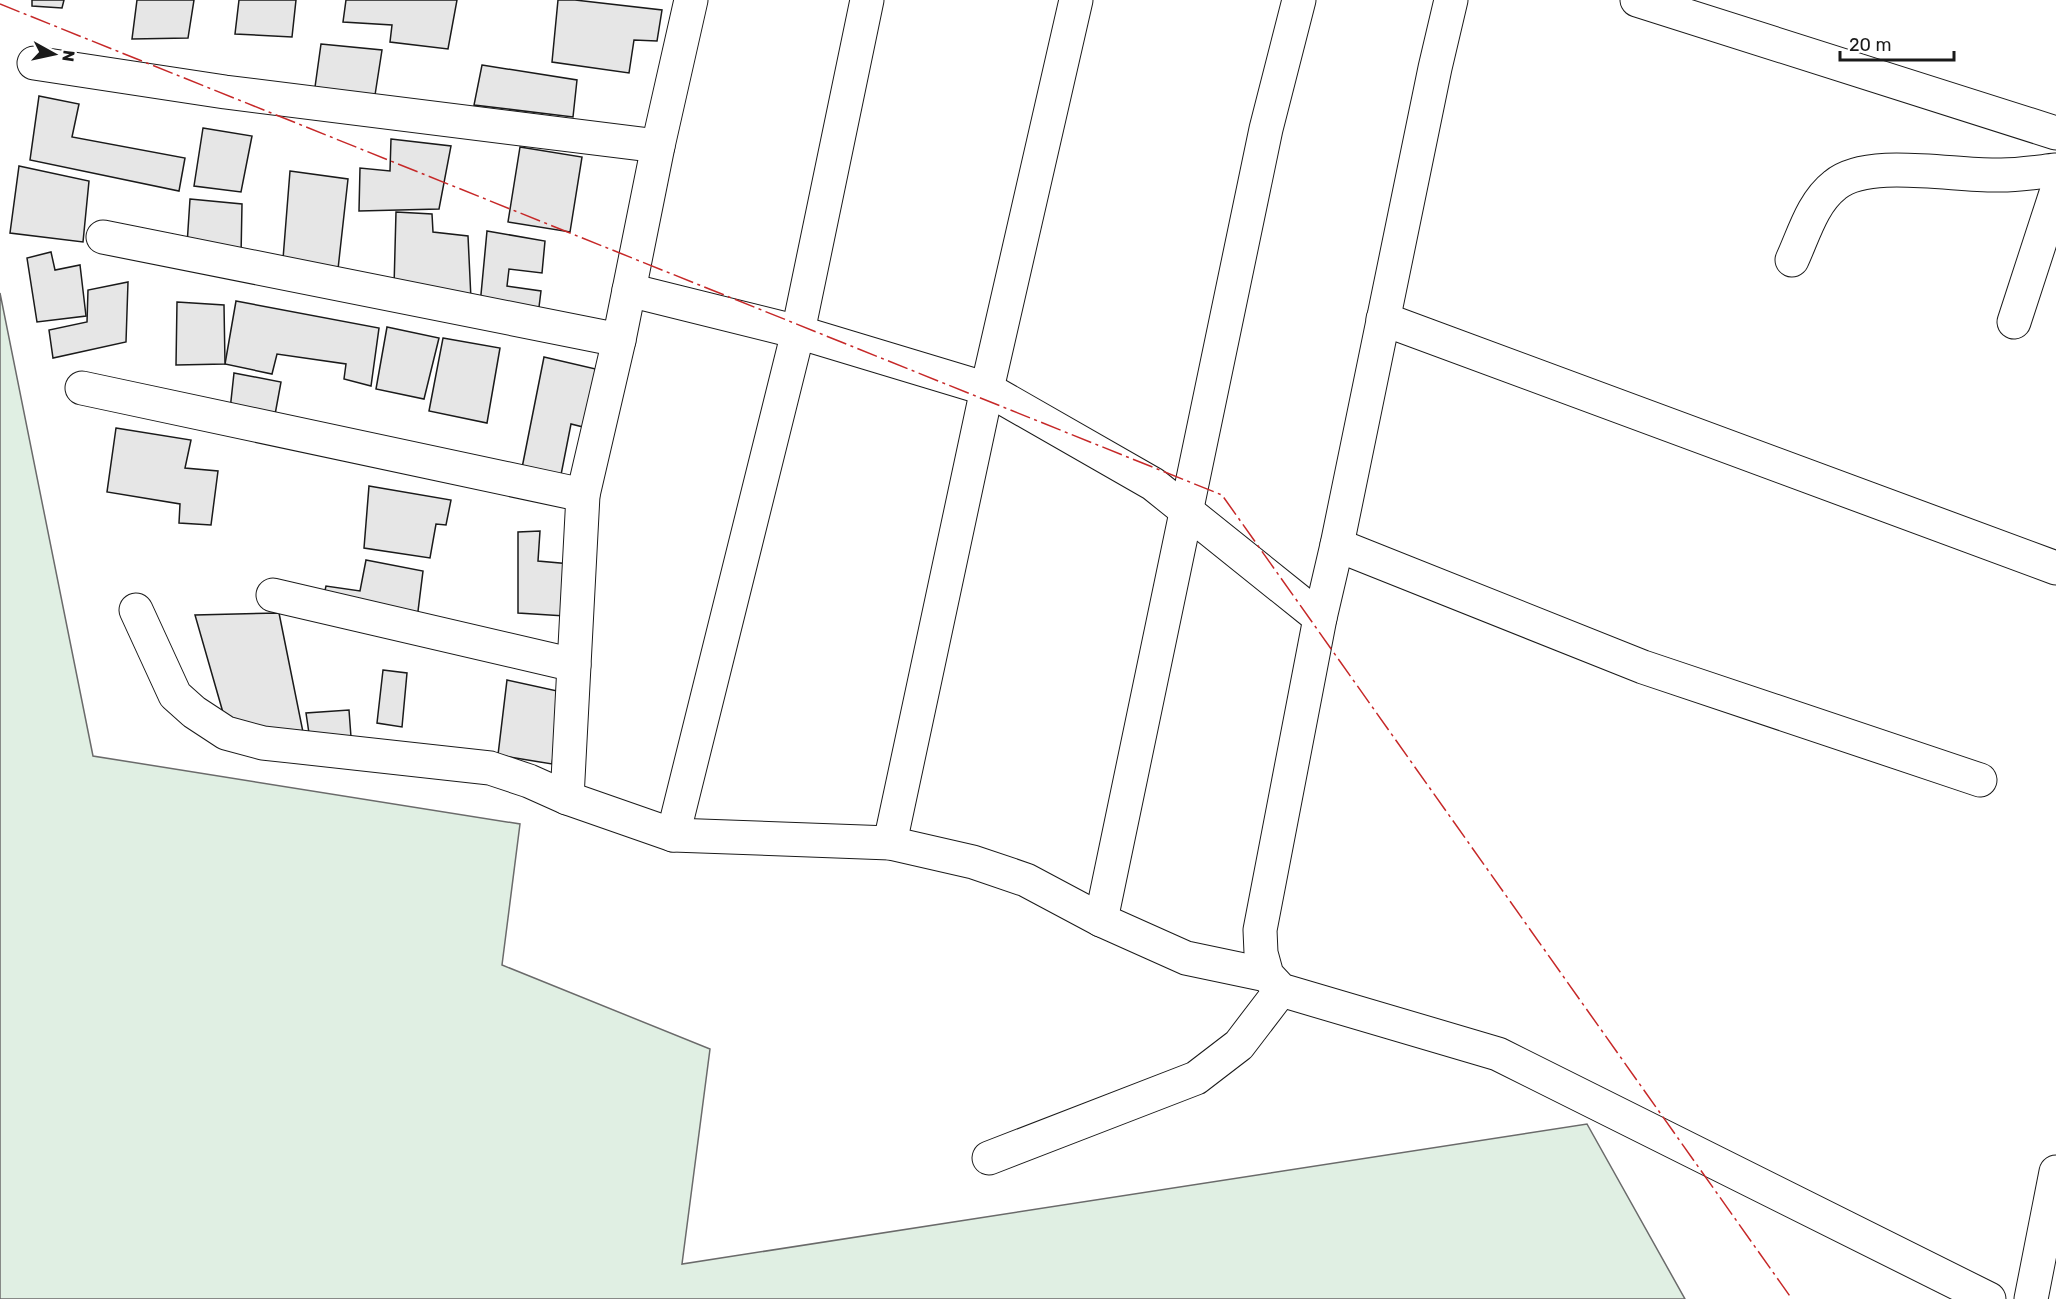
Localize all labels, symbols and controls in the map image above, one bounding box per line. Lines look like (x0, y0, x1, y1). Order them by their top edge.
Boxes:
north arrow (24, 24, 84, 84)
scale bar (1840, 24, 1954, 62)
text: 20 m (1849, 34, 1891, 56)
text: N (58, 49, 79, 63)

